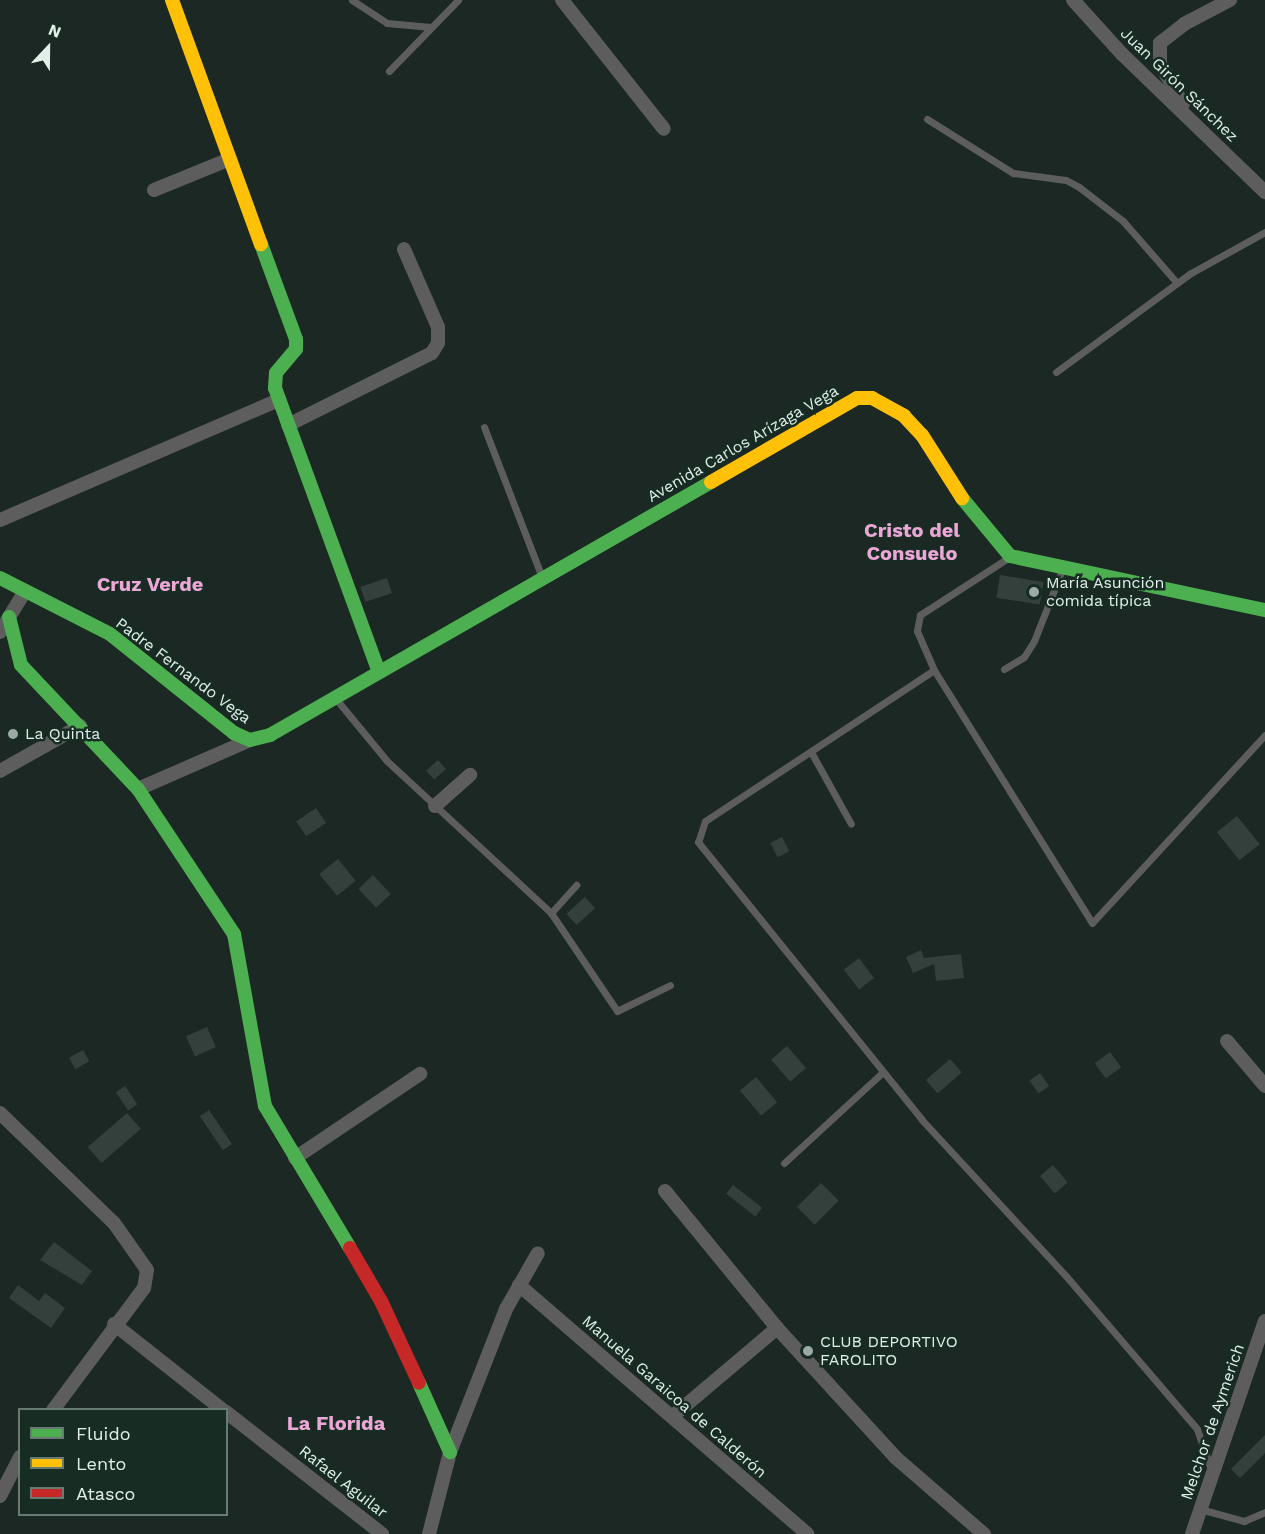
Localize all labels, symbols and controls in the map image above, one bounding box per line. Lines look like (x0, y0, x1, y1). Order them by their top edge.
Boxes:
north arrow (18, 18, 78, 78)
text: N (46, 20, 64, 42)
street label: Juan Girón Sánchez (1116, 24, 1242, 146)
street label: Avenida Carlos Arízaga Vega (643, 381, 843, 507)
district label: Cristo del Consuelo (864, 519, 960, 566)
district label: Cruz Verde (96, 572, 204, 596)
place label: María Asunción comida típica (1046, 573, 1165, 611)
marker: María Asunción comida típica (1027, 585, 1041, 599)
street label: Padre Fernando Vega (111, 614, 255, 728)
place label: La Quinta (25, 724, 101, 744)
marker: La Quinta (6, 727, 20, 741)
street label: Manuela Garaicoa de Calderón (577, 1311, 771, 1483)
place label: CLUB DEPORTIVO FAROLITO (820, 1332, 958, 1370)
street label: Melchor de Aymerich (1177, 1341, 1249, 1503)
marker: CLUB DEPORTIVO FAROLITO (801, 1344, 815, 1358)
legend (18, 1408, 228, 1516)
district label: La Florida (287, 1411, 385, 1435)
text: Fluido (76, 1423, 130, 1444)
street label: Rafael Aguilar (295, 1441, 391, 1523)
text: Lento (76, 1453, 126, 1474)
text: Atasco (76, 1483, 135, 1504)

